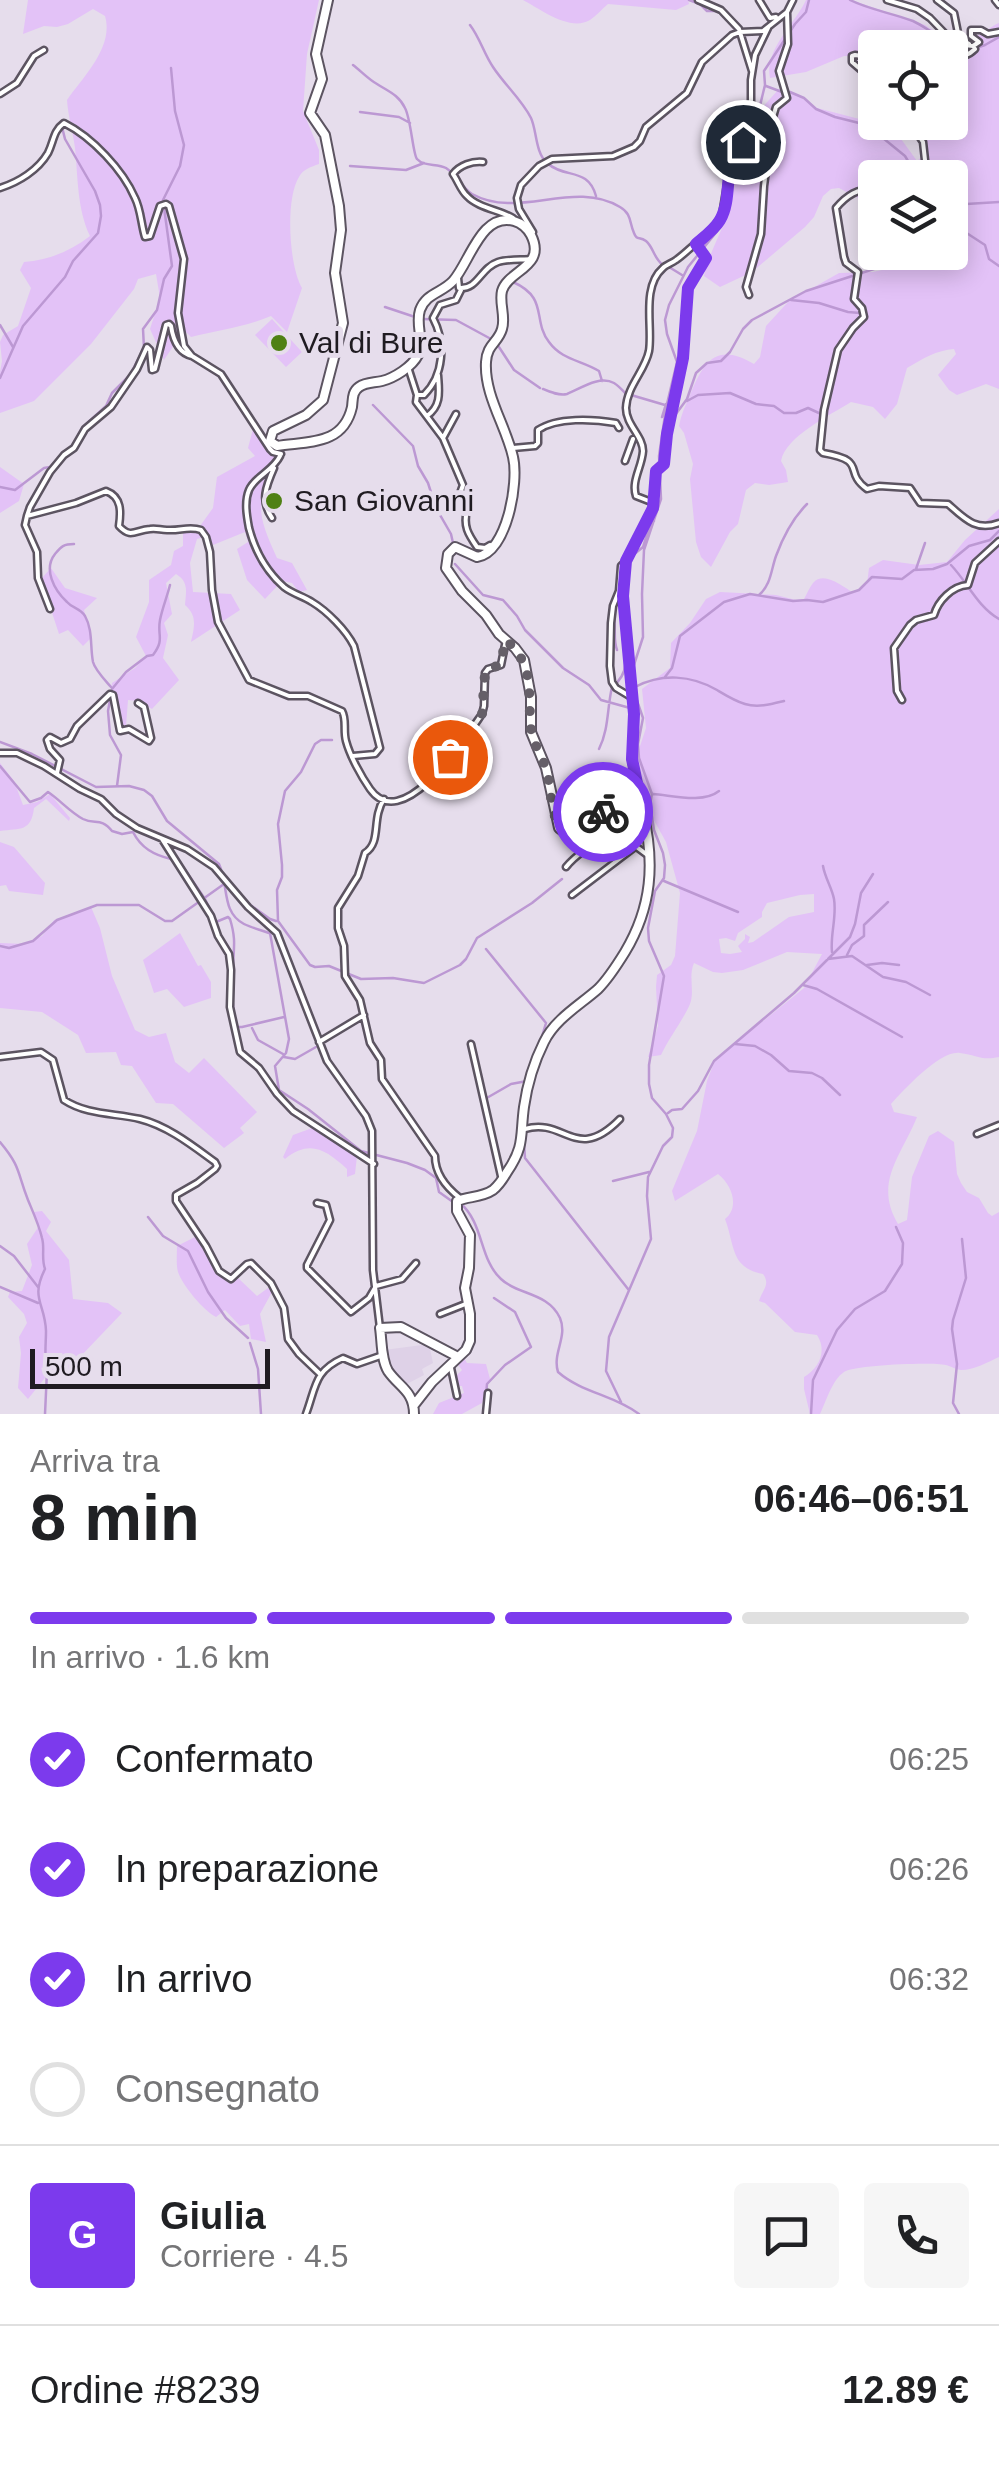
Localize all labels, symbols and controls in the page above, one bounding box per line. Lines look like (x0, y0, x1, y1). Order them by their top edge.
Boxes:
map controls (858, 30, 968, 270)
button: locate (858, 30, 968, 140)
pin (701, 100, 786, 185)
icon: home (716, 115, 771, 170)
button: layers (858, 160, 968, 270)
place label: Val di Bure (299, 326, 444, 359)
marker: Val di Bure (268, 332, 290, 354)
place label: San Giovanni (294, 484, 474, 517)
marker: San Giovanni (263, 490, 285, 512)
pin (408, 715, 493, 800)
icon: bag (423, 730, 478, 785)
courier (553, 762, 653, 862)
icon: bike (576, 785, 631, 840)
scale bar (30, 1344, 270, 1388)
text: 500 m (45, 1351, 123, 1382)
text: Arriva tra (30, 1443, 160, 1479)
text: 06:46–06:51 (753, 1478, 969, 1520)
text: 8 min (30, 1481, 200, 1554)
text: In arrivo · 1.6 km (30, 1639, 270, 1675)
icon: check (30, 1732, 85, 1787)
text: Confermato (115, 1738, 314, 1780)
text: 06:25 (889, 1741, 969, 1777)
icon: check (30, 1842, 85, 1897)
text: In preparazione (115, 1848, 379, 1890)
text: 06:26 (889, 1851, 969, 1887)
icon: check (30, 1952, 85, 2007)
text: In arrivo (115, 1958, 252, 2000)
text: 06:32 (889, 1961, 969, 1997)
text: Consegnato (115, 2068, 320, 2110)
button: chat (734, 2183, 839, 2288)
button: phone (864, 2183, 969, 2288)
text: Giulia (160, 2195, 266, 2237)
text: G (68, 2214, 97, 2256)
text: Corriere · 4.5 (160, 2238, 349, 2274)
text: Ordine #8239 (30, 2369, 260, 2411)
text: 12.89 € (842, 2369, 969, 2411)

